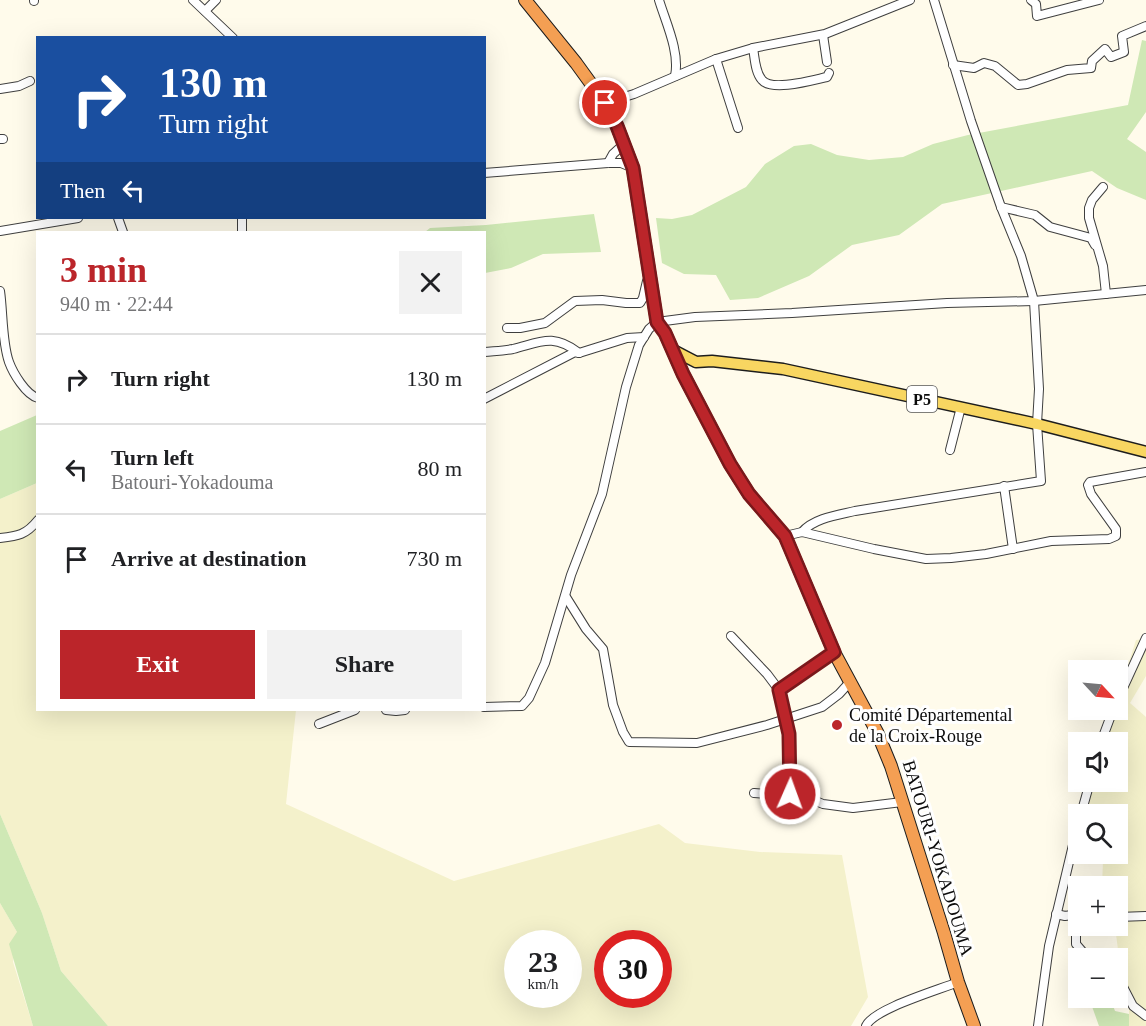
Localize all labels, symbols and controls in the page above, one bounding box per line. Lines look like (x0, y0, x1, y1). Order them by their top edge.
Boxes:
icon: right (60, 60, 138, 138)
text: 130 m (159, 60, 268, 106)
pin (579, 77, 630, 128)
icon: arrive (588, 86, 621, 119)
text: Turn right (159, 109, 268, 139)
icon: left (117, 174, 150, 207)
text: Then (60, 178, 105, 203)
text: 3 min (60, 250, 147, 290)
button: close (399, 251, 462, 314)
text: 940 m · 22:44 (60, 293, 173, 315)
icon: right (60, 363, 93, 396)
text: Turn right (111, 366, 210, 391)
text: 130 m (406, 366, 462, 391)
road number: P5 (907, 386, 937, 412)
text: Turn left (111, 445, 194, 470)
icon: left (60, 453, 93, 486)
text: 80 m (417, 456, 462, 481)
text: Batouri-Yokadouma (111, 471, 273, 493)
icon: arrive (60, 543, 93, 576)
text: Arrive at destination (111, 546, 307, 571)
text: 730 m (406, 546, 462, 571)
button: Exit (60, 630, 255, 699)
button: Share (267, 630, 462, 699)
north arrow (1068, 660, 1128, 720)
map controls (1068, 660, 1128, 1008)
place label: Comité Départemental de la Croix-Rouge (849, 705, 1012, 746)
marker: Comité Départemental de la Croix-Rouge (830, 718, 844, 732)
button: sound (1068, 732, 1128, 792)
street label: BATOURI-YOKADOUMA (899, 758, 977, 958)
position arrow (758, 762, 822, 826)
button: search (1068, 804, 1128, 864)
button: + (1068, 876, 1128, 936)
speed limit sign: 30 (594, 930, 672, 1008)
text: 23 (528, 945, 558, 978)
button: − (1068, 948, 1128, 1008)
text: km/h (528, 976, 558, 992)

